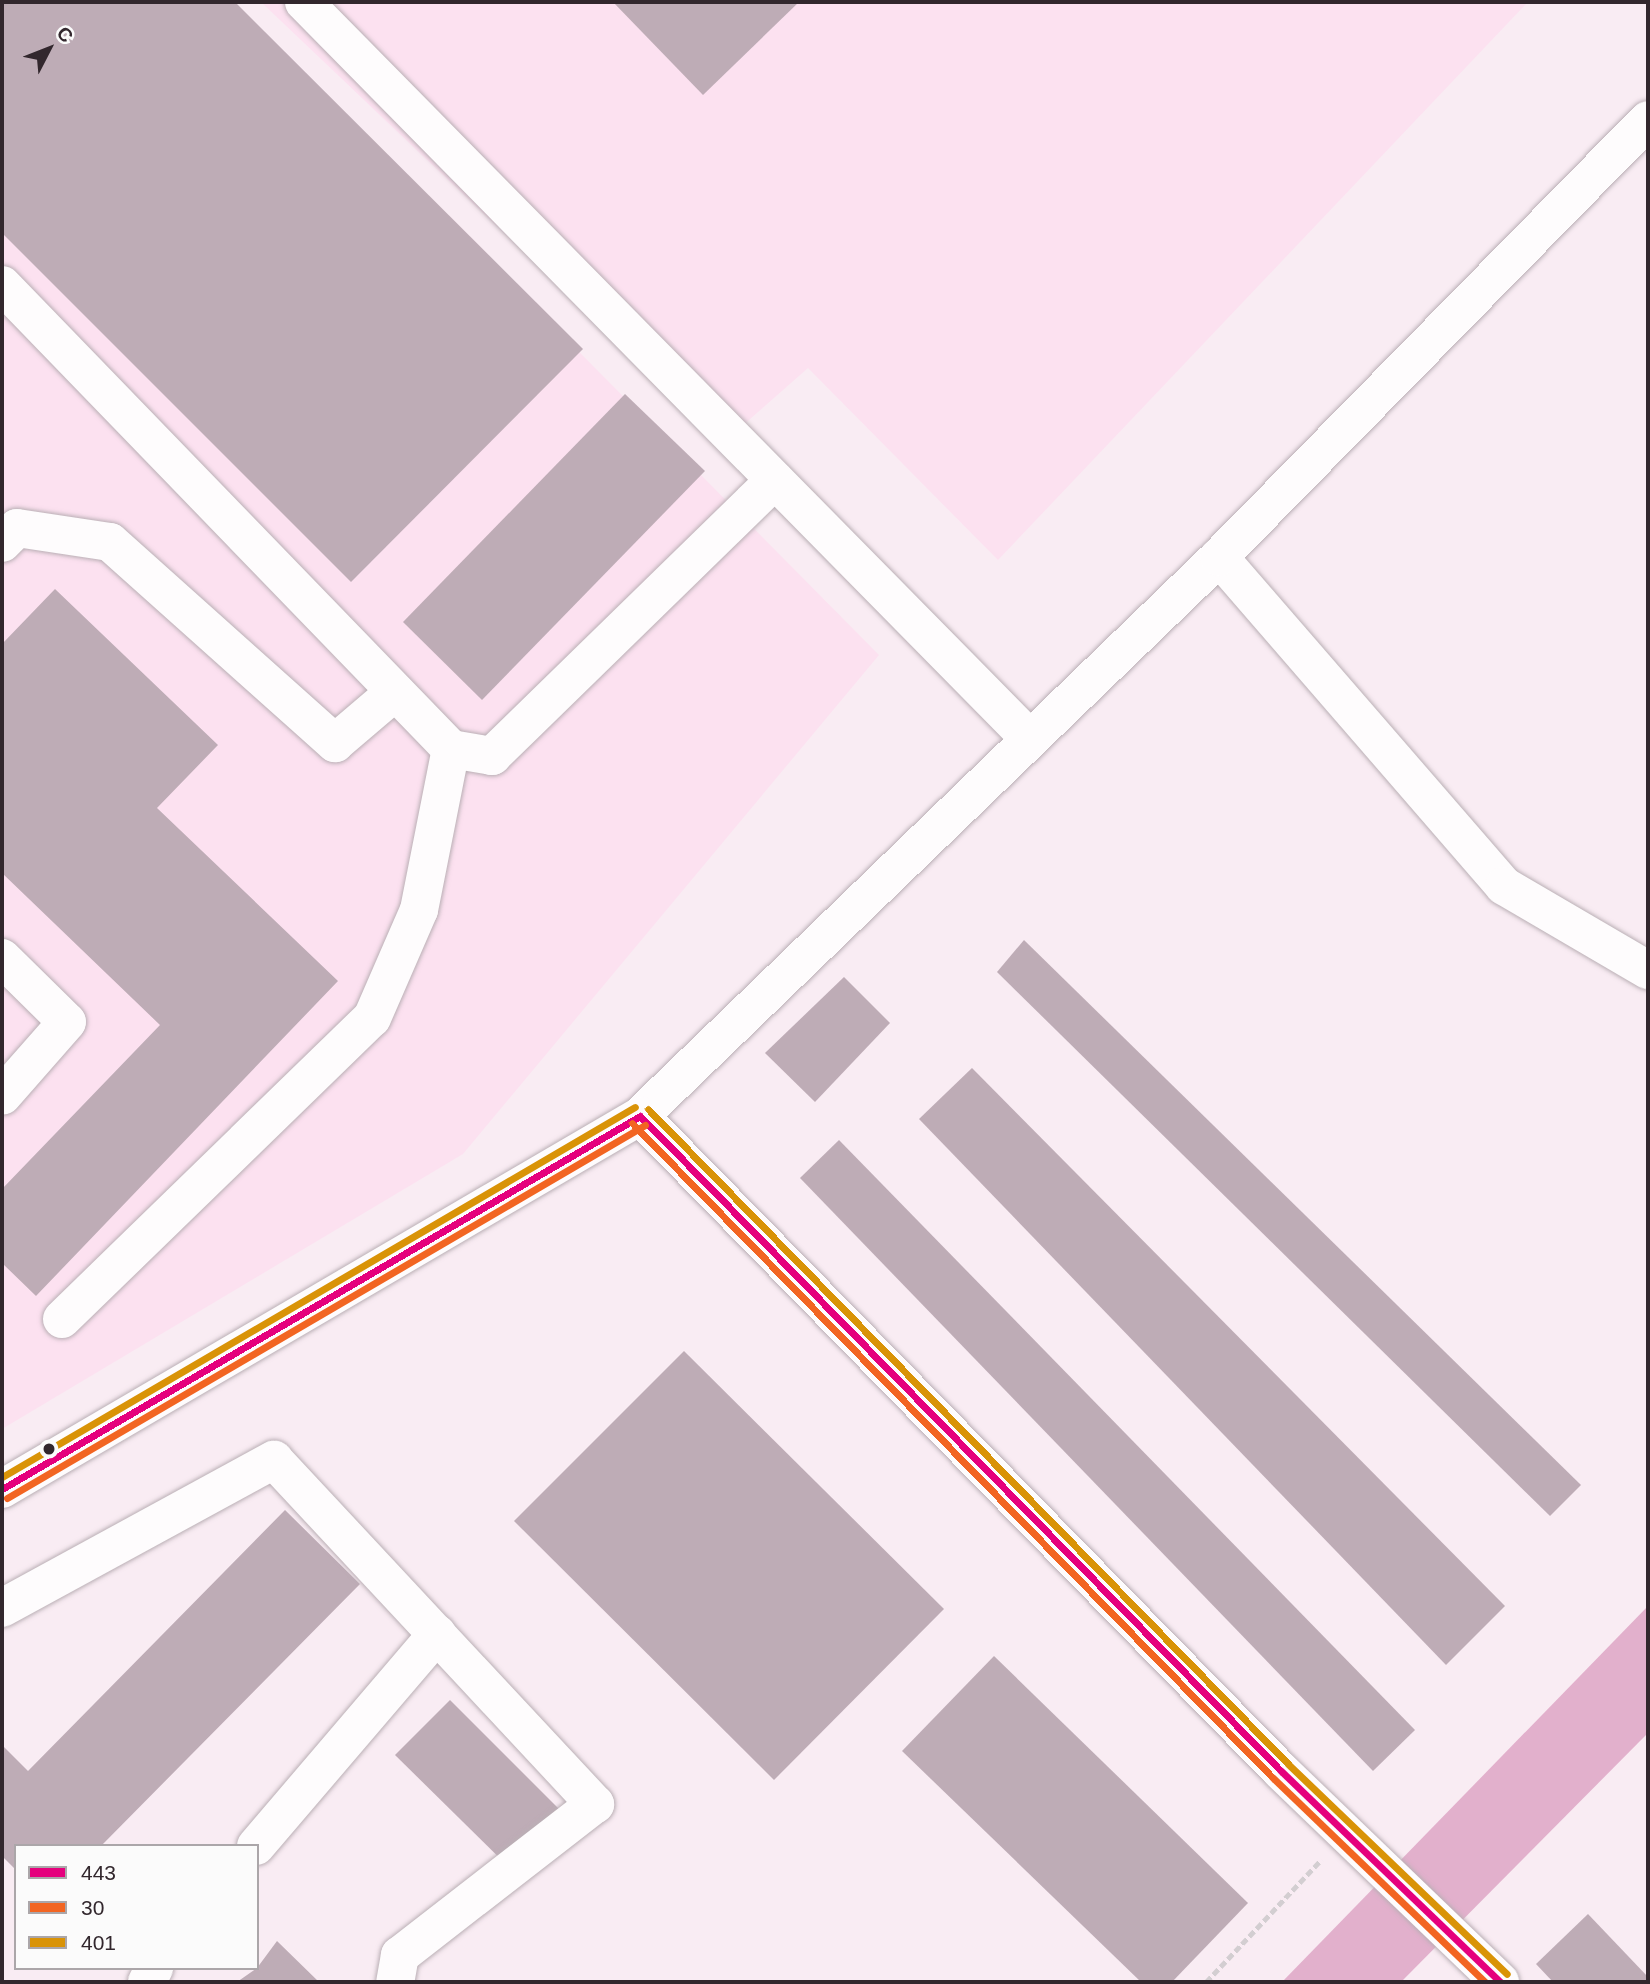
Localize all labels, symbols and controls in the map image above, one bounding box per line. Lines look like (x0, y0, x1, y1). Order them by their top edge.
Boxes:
north arrow (14, 14, 84, 84)
text: С (53, 22, 77, 47)
unlabelled marker (42, 1442, 56, 1456)
legend (14, 1844, 259, 1970)
text: 443 (81, 1861, 116, 1884)
text: 30 (81, 1896, 104, 1919)
text: 401 (81, 1931, 116, 1954)

